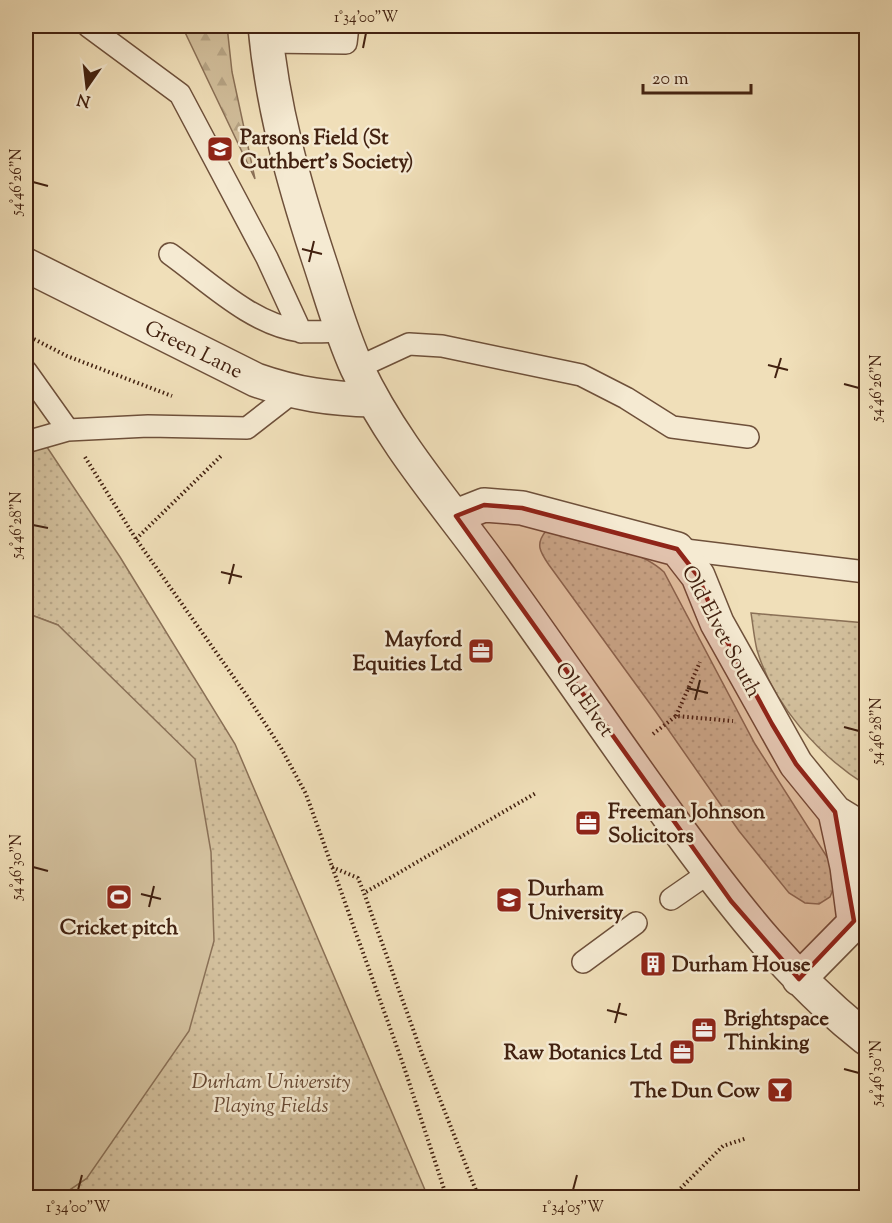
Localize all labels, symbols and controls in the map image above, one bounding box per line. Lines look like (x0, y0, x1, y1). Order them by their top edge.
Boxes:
text: 1°34'00"W (334, 8, 398, 29)
north arrow (57, 57, 117, 117)
scale bar (643, 57, 751, 95)
text: 20 m (652, 67, 689, 93)
text: N (75, 86, 93, 112)
place label: Parsons Field (St Cuthbert's Society) (240, 124, 413, 178)
school or university icon: Parsons Field (St Cuthbert's Society) (205, 134, 235, 164)
text: 54°46'26"N (7, 148, 28, 217)
street label: Green Lane (139, 314, 247, 387)
text: 54°46'26"N (867, 354, 888, 423)
text: 54°46'28"N (7, 491, 28, 560)
street label: Old Elvet South (673, 561, 768, 703)
place label: Mayford Equities Ltd (353, 626, 462, 680)
office icon: Mayford Equities Ltd (466, 636, 496, 666)
street label: Old Elvet (547, 657, 620, 744)
text: 54°46'28"N (867, 697, 888, 766)
place label: Freeman Johnson Solicitors (608, 798, 766, 852)
office icon: Freeman Johnson Solicitors (573, 808, 603, 838)
text: 54°46'30"N (7, 834, 28, 901)
place label: Durham University (528, 875, 624, 929)
sports icon: Cricket pitch (104, 882, 134, 912)
school or university icon: Durham University (494, 885, 524, 915)
place label: Cricket pitch (60, 914, 179, 944)
building icon: Durham House (638, 949, 668, 979)
place label: Durham House (672, 951, 811, 981)
place label: Brightspace Thinking (724, 1005, 829, 1059)
office icon: Brightspace Thinking (689, 1015, 719, 1045)
office icon: Raw Botanics Ltd (667, 1037, 697, 1067)
place label: Raw Botanics Ltd (504, 1039, 662, 1069)
text: 54°46'30"N (867, 1040, 888, 1107)
park label: Durham University Playing Fields (191, 1068, 351, 1122)
bar icon: The Dun Cow (765, 1075, 795, 1105)
place label: The Dun Cow (630, 1077, 760, 1107)
text: 1°34'00"W (46, 1198, 110, 1219)
text: 1°34'05"W (542, 1198, 604, 1219)

